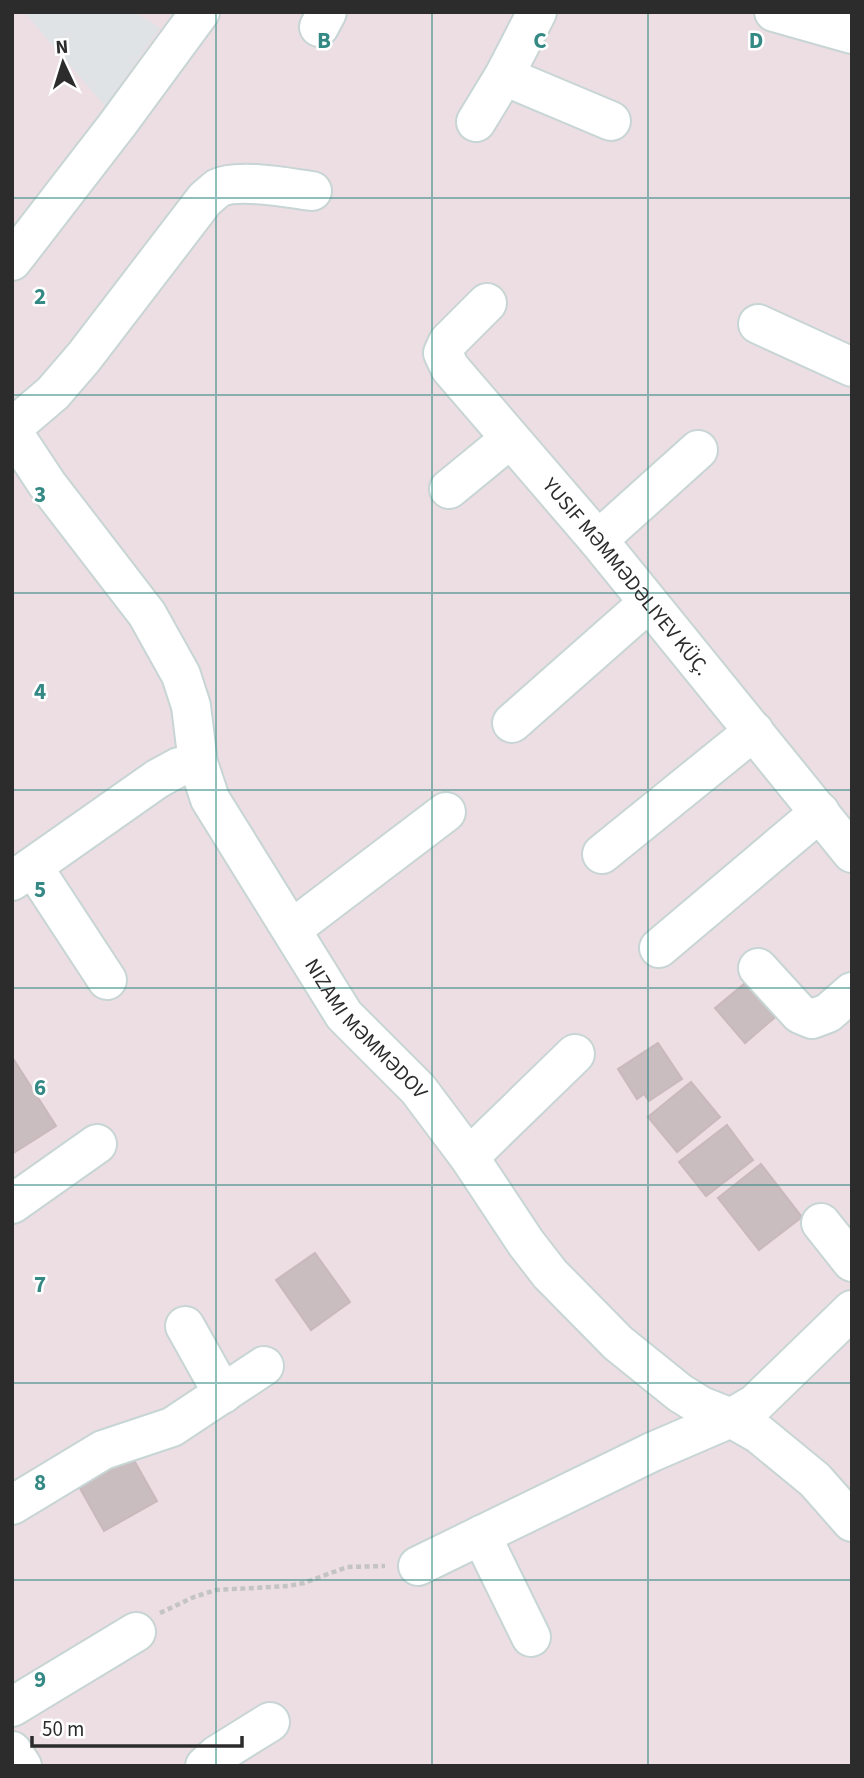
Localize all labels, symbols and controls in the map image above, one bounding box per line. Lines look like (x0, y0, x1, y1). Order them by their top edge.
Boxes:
text: B (317, 24, 331, 57)
text: C (533, 24, 547, 57)
text: D (749, 24, 763, 57)
north arrow (28, 28, 98, 98)
text: N (55, 34, 69, 61)
text: 2 (34, 280, 46, 313)
street label: YUSIF MƏMMƏDƏLIYEV KÜÇ. (535, 470, 717, 682)
text: 3 (34, 478, 46, 511)
text: 4 (34, 675, 46, 708)
text: 5 (34, 873, 46, 906)
street label: NIZAMI MƏMMƏDOV (297, 953, 435, 1105)
text: 6 (34, 1071, 46, 1104)
text: 7 (34, 1268, 46, 1301)
text: 8 (34, 1466, 46, 1499)
text: 9 (34, 1663, 46, 1696)
scale bar (32, 1704, 242, 1748)
text: 50 m (42, 1714, 84, 1744)

